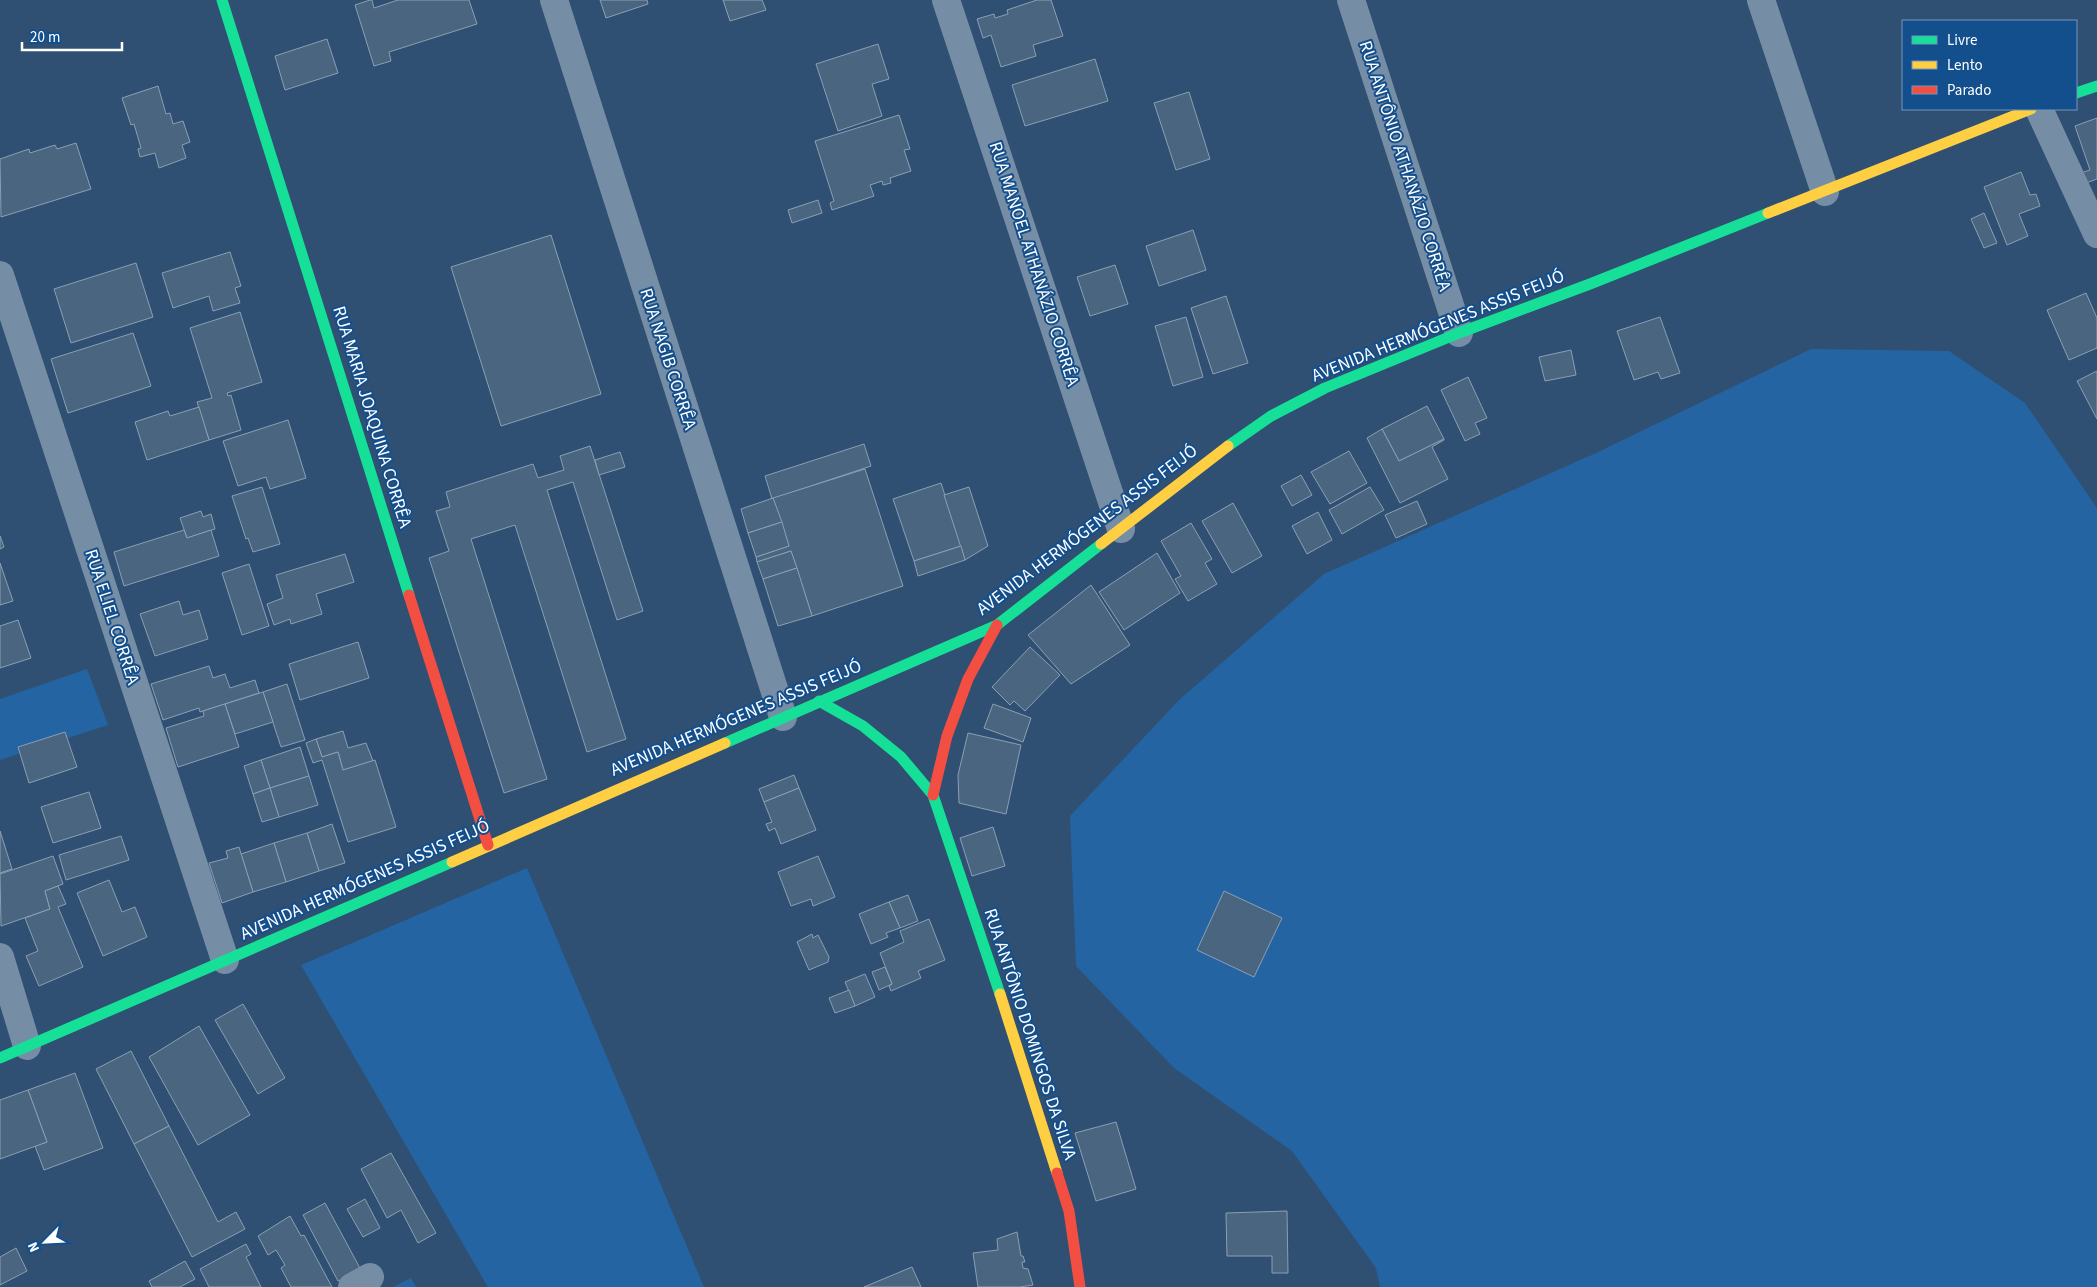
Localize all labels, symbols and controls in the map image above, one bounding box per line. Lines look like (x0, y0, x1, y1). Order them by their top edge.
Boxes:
scale bar (22, 20, 122, 52)
legend (1902, 20, 2077, 110)
text: 20 m (30, 27, 60, 48)
text: Livre (1947, 30, 1977, 51)
street label: RUA ANTÔNIO ATHANÁZIO CORRÊA (1353, 37, 1457, 295)
text: Lento (1947, 55, 1983, 76)
text: Parado (1947, 80, 1991, 101)
street label: RUA MANOEL ATHANÁZIO CORRÊA (983, 138, 1085, 390)
street label: AVENIDA HERMÓGENES ASSIS FEIJÓ (1308, 264, 1568, 388)
street label: RUA NAGIB CORRÊA (633, 285, 703, 433)
street label: RUA MARIA JOAQUINA CORRÊA (326, 303, 418, 531)
street label: AVENIDA HERMÓGENES ASSIS FEIJÓ (971, 439, 1203, 621)
street label: RUA ELIEL CORRÊA (78, 546, 146, 688)
street label: AVENIDA HERMÓGENES ASSIS FEIJÓ (607, 654, 866, 782)
street label: AVENIDA HERMÓGENES ASSIS FEIJÓ (236, 814, 494, 946)
street label: RUA ANTÔNIO DOMINGOS DA SILVA (977, 905, 1083, 1163)
north arrow (20, 1217, 70, 1267)
text: N (23, 1239, 45, 1255)

